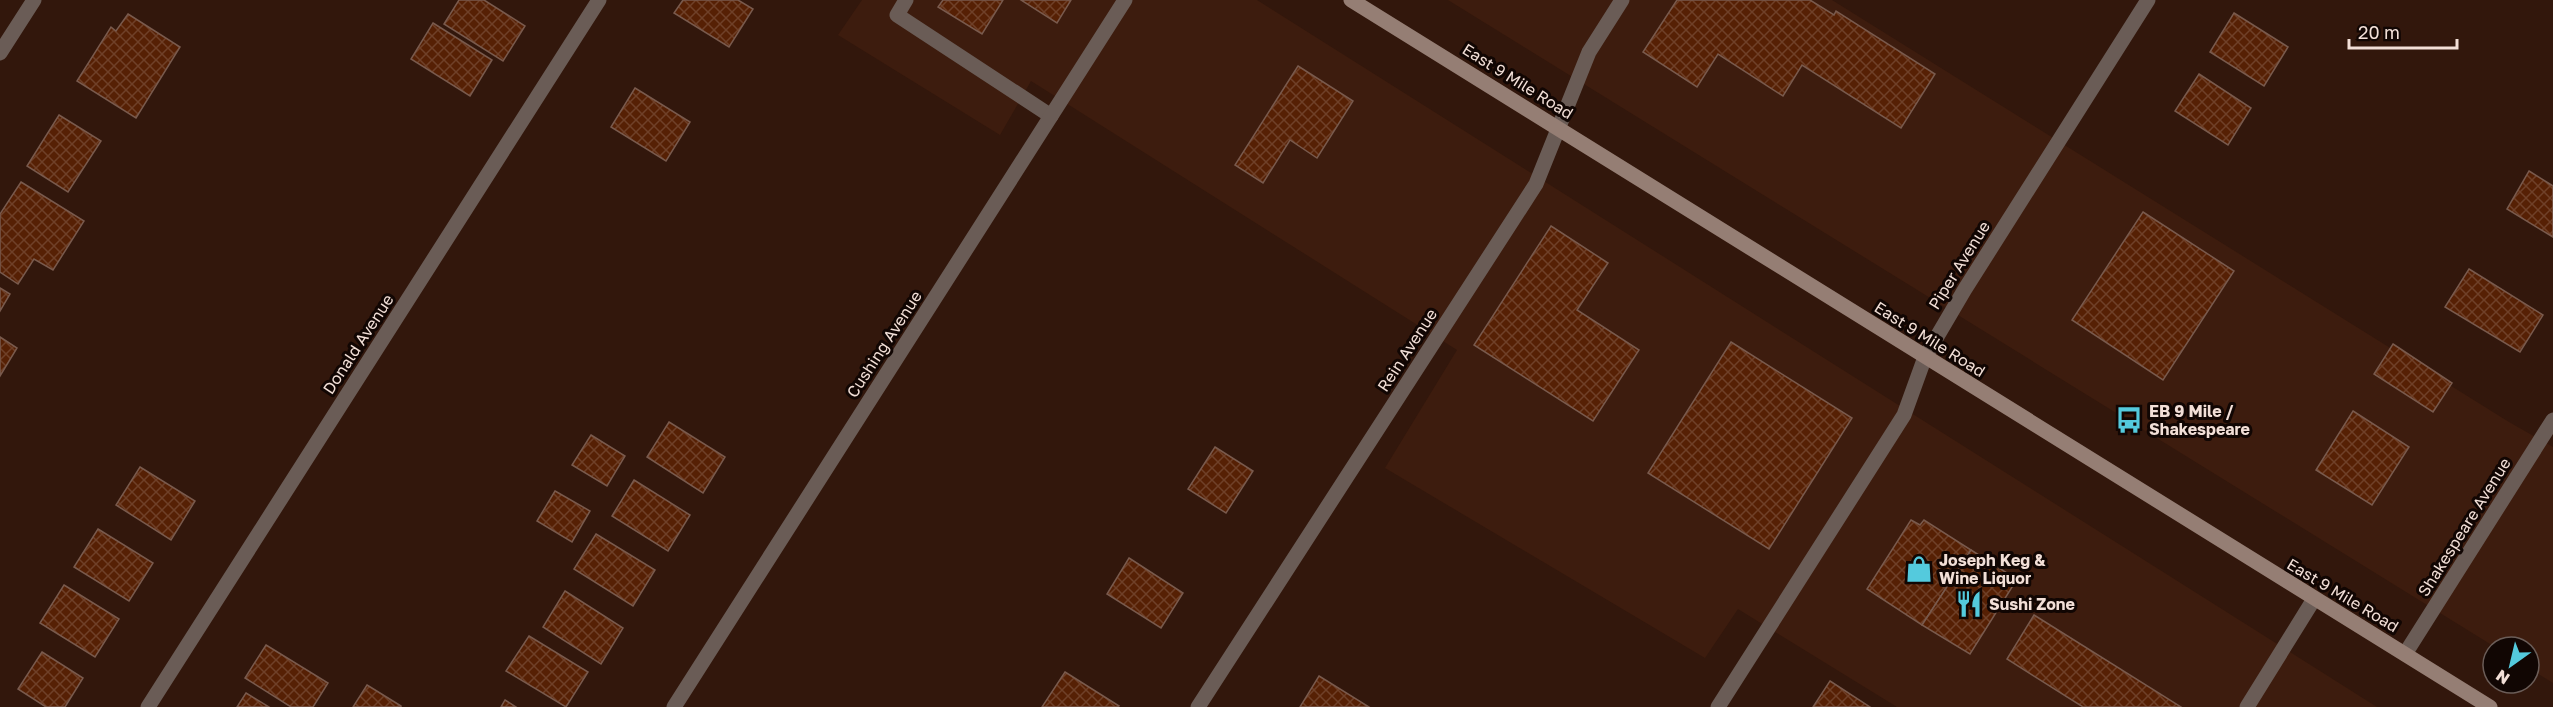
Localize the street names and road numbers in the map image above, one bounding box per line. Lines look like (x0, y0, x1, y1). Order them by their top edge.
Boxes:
street label: East 9 Mile Road (1459, 39, 1577, 123)
street label: Piper Avenue (1924, 217, 1994, 313)
street label: Cushing Avenue (842, 287, 926, 401)
street label: Donald Avenue (318, 290, 398, 398)
street label: East 9 Mile Road (1871, 297, 1989, 381)
street label: Rein Avenue (1373, 305, 1441, 395)
street label: Shakespeare Avenue (2413, 454, 2515, 600)
street label: East 9 Mile Road (2284, 554, 2402, 636)

